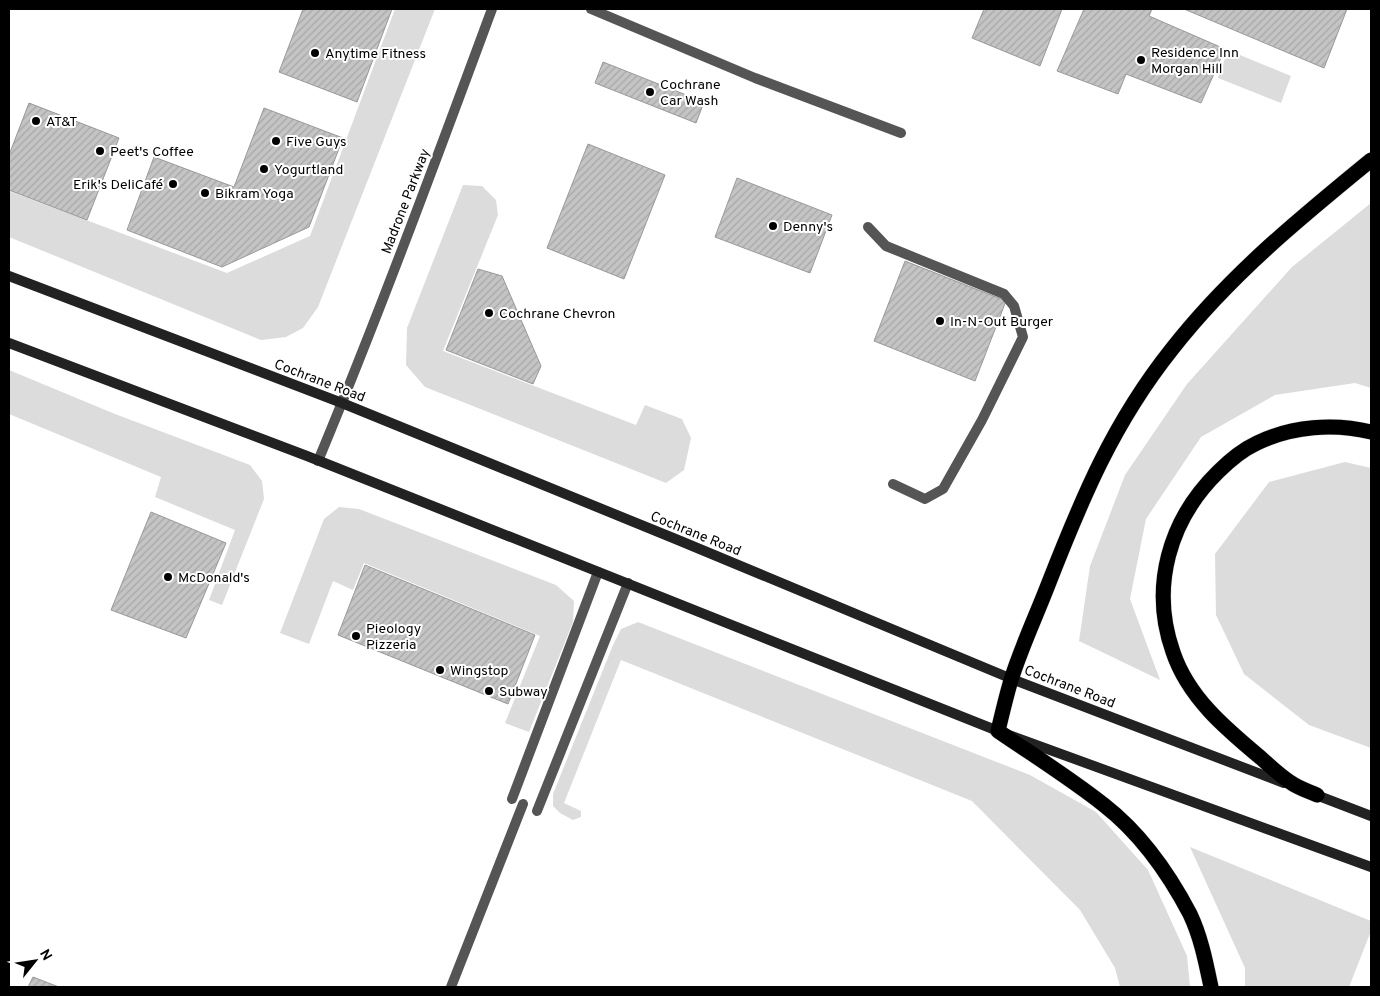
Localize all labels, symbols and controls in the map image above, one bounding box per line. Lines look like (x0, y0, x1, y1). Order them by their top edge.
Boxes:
place label: Residence Inn Morgan Hill (1151, 45, 1239, 78)
place label: Anytime Fitness (325, 46, 426, 63)
marker: Anytime Fitness (309, 47, 321, 59)
marker: Residence Inn Morgan Hill (1135, 54, 1147, 66)
place label: Cochrane Car Wash (660, 77, 721, 110)
marker: Cochrane Car Wash (644, 86, 656, 98)
place label: AT&T (46, 114, 77, 131)
marker: AT&T (30, 115, 42, 127)
place label: Five Guys (286, 134, 347, 151)
marker: Five Guys (270, 135, 282, 147)
place label: Peet's Coffee (110, 144, 194, 161)
marker: Peet's Coffee (94, 145, 106, 157)
street label: Madrone Parkway (379, 147, 434, 257)
place label: Yogurtland (274, 162, 343, 179)
marker: Yogurtland (258, 163, 270, 175)
place label: Erik's DeliCafé (73, 177, 163, 194)
marker: Erik's DeliCafé (167, 178, 179, 190)
place label: Bikram Yoga (215, 186, 294, 203)
marker: Bikram Yoga (199, 187, 211, 199)
place label: Denny's (783, 219, 833, 236)
marker: Denny's (767, 220, 779, 232)
place label: Cochrane Chevron (499, 306, 615, 323)
marker: Cochrane Chevron (483, 307, 495, 319)
place label: In-N-Out Burger (950, 314, 1054, 331)
marker: In-N-Out Burger (934, 315, 946, 327)
street label: Cochrane Road (271, 356, 367, 407)
street label: Cochrane Road (648, 508, 743, 560)
place label: McDonald's (178, 570, 250, 587)
marker: McDonald's (162, 571, 174, 583)
place label: Pieology Pizzeria (366, 621, 421, 654)
marker: Pieology Pizzeria (350, 630, 362, 642)
street label: Cochrane Road (1021, 662, 1117, 713)
place label: Wingstop (450, 663, 509, 680)
marker: Wingstop (434, 664, 446, 676)
place label: Subway (499, 684, 548, 701)
marker: Subway (483, 685, 495, 697)
north arrow (10, 936, 60, 986)
text: N (35, 947, 55, 964)

